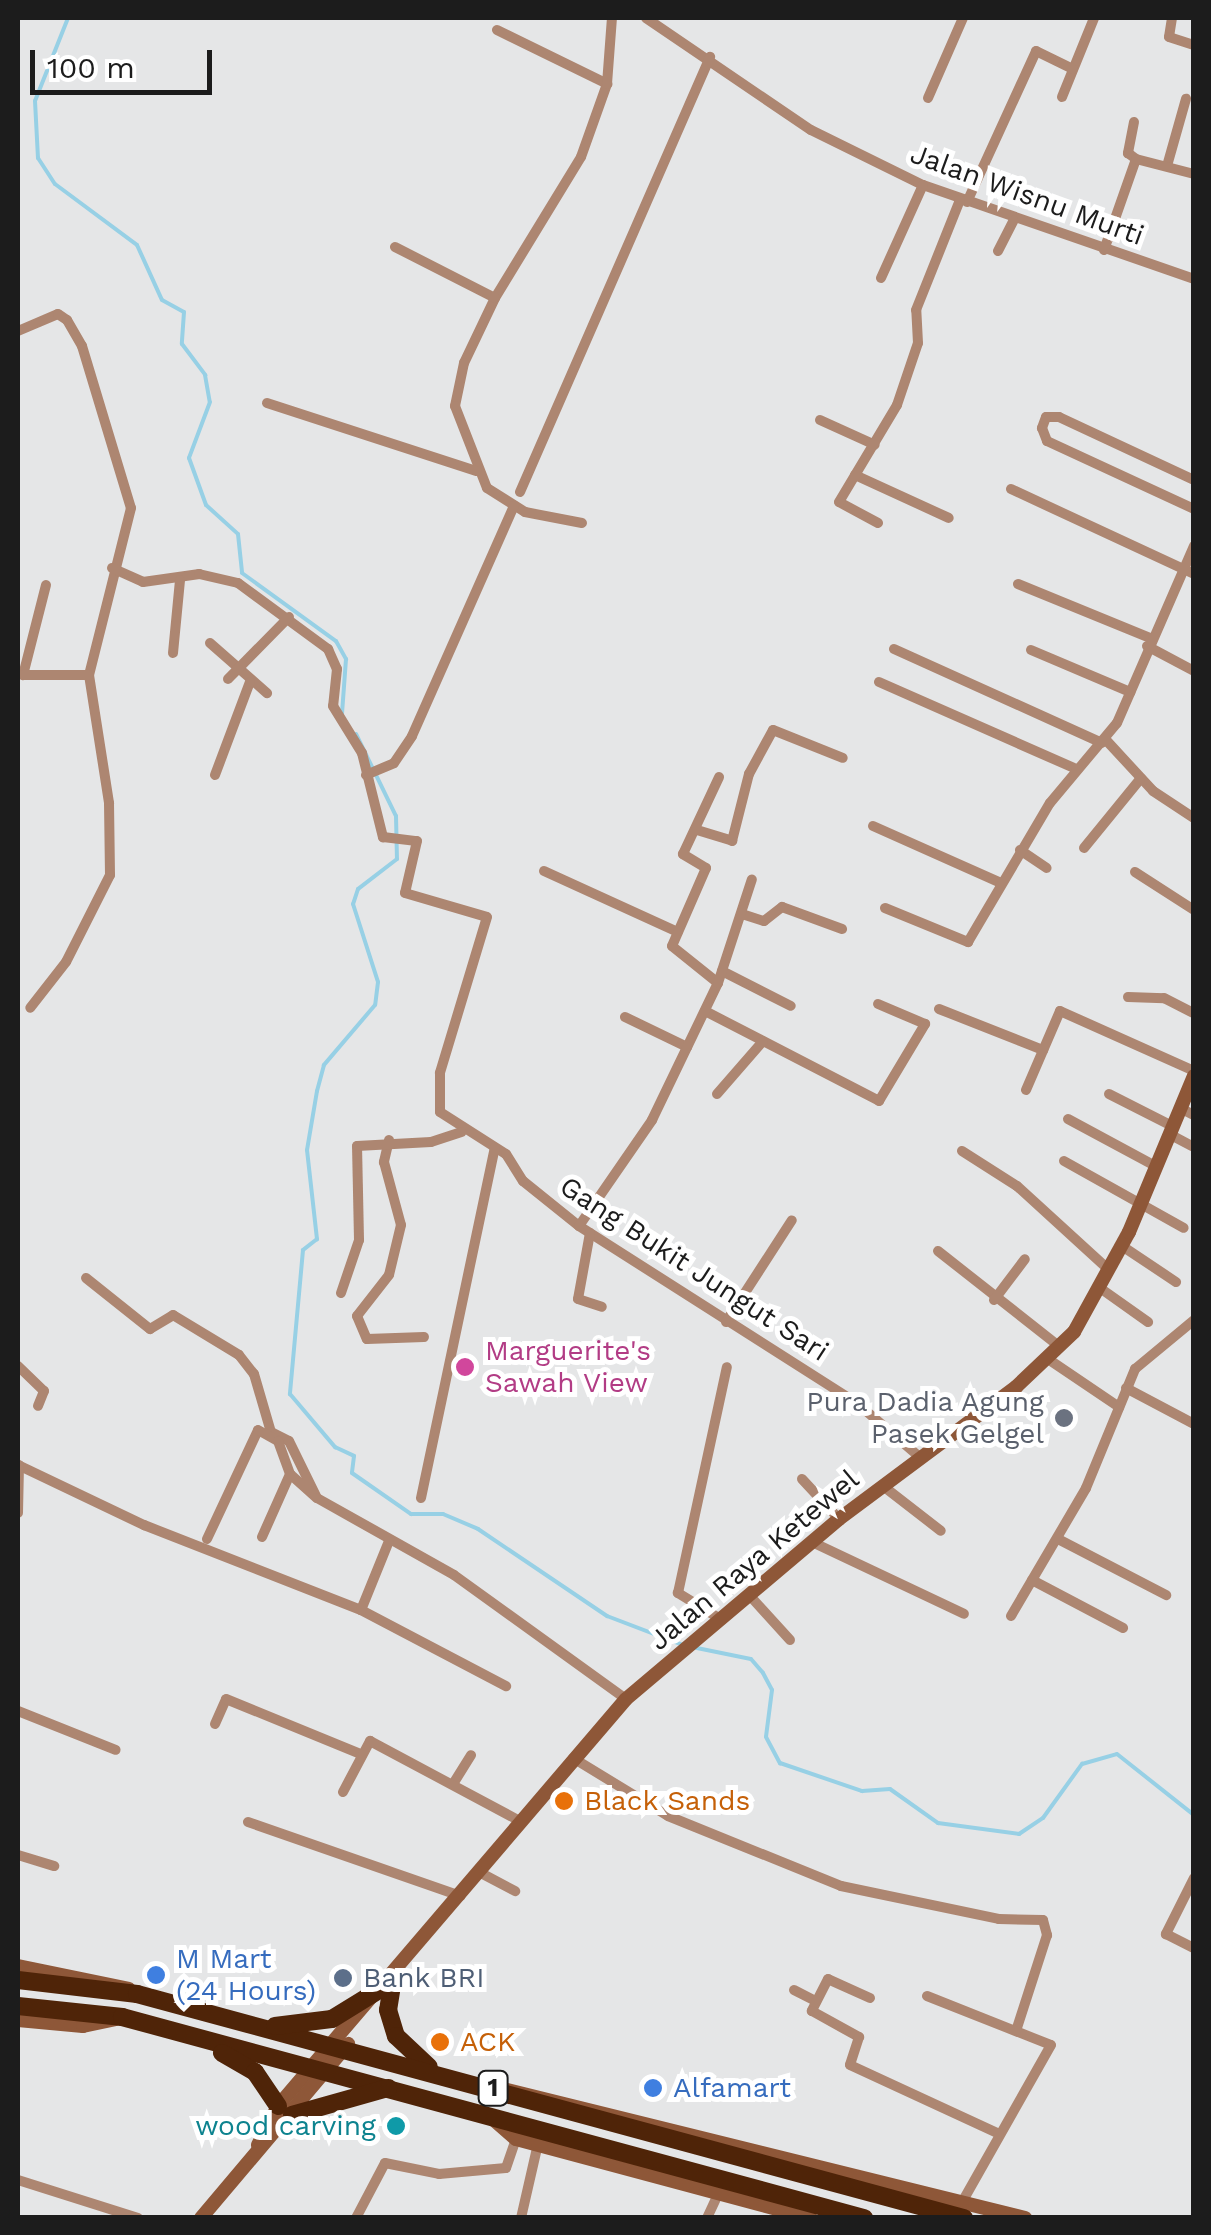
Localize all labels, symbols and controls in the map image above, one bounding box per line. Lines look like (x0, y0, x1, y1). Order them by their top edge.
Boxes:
scale bar (35, 30, 218, 92)
text: 100 m (47, 50, 135, 85)
street label: Jalan Wisnu Murti (905, 137, 1149, 253)
street label: Gang Bukit Jungut Sari (553, 1169, 835, 1369)
place label: Marguerite's Sawah View (485, 1334, 651, 1400)
marker: Marguerite's Sawah View (454, 1356, 476, 1378)
place label: Pura Dadia Agung Pasek Gelgel (804, 1385, 1044, 1451)
marker: Pura Dadia Agung Pasek Gelgel (1053, 1407, 1075, 1429)
street label: Jalan Raya Ketewel (642, 1462, 866, 1658)
place label: Black Sands (584, 1784, 751, 1818)
marker: Black Sands (553, 1790, 575, 1812)
place label: M Mart (24 Hours) (176, 1942, 316, 2008)
place label: Bank BRI (363, 1961, 485, 1995)
marker: M Mart (24 Hours) (145, 1964, 167, 1986)
marker: Bank BRI (332, 1967, 354, 1989)
place label: ACK (460, 2025, 515, 2059)
marker: ACK (429, 2031, 451, 2053)
road number: 1 (476, 2068, 510, 2108)
place label: Alfamart (673, 2071, 791, 2105)
marker: Alfamart (642, 2077, 664, 2099)
place label: wood carving (195, 2109, 376, 2143)
marker: wood carving (385, 2115, 407, 2137)

